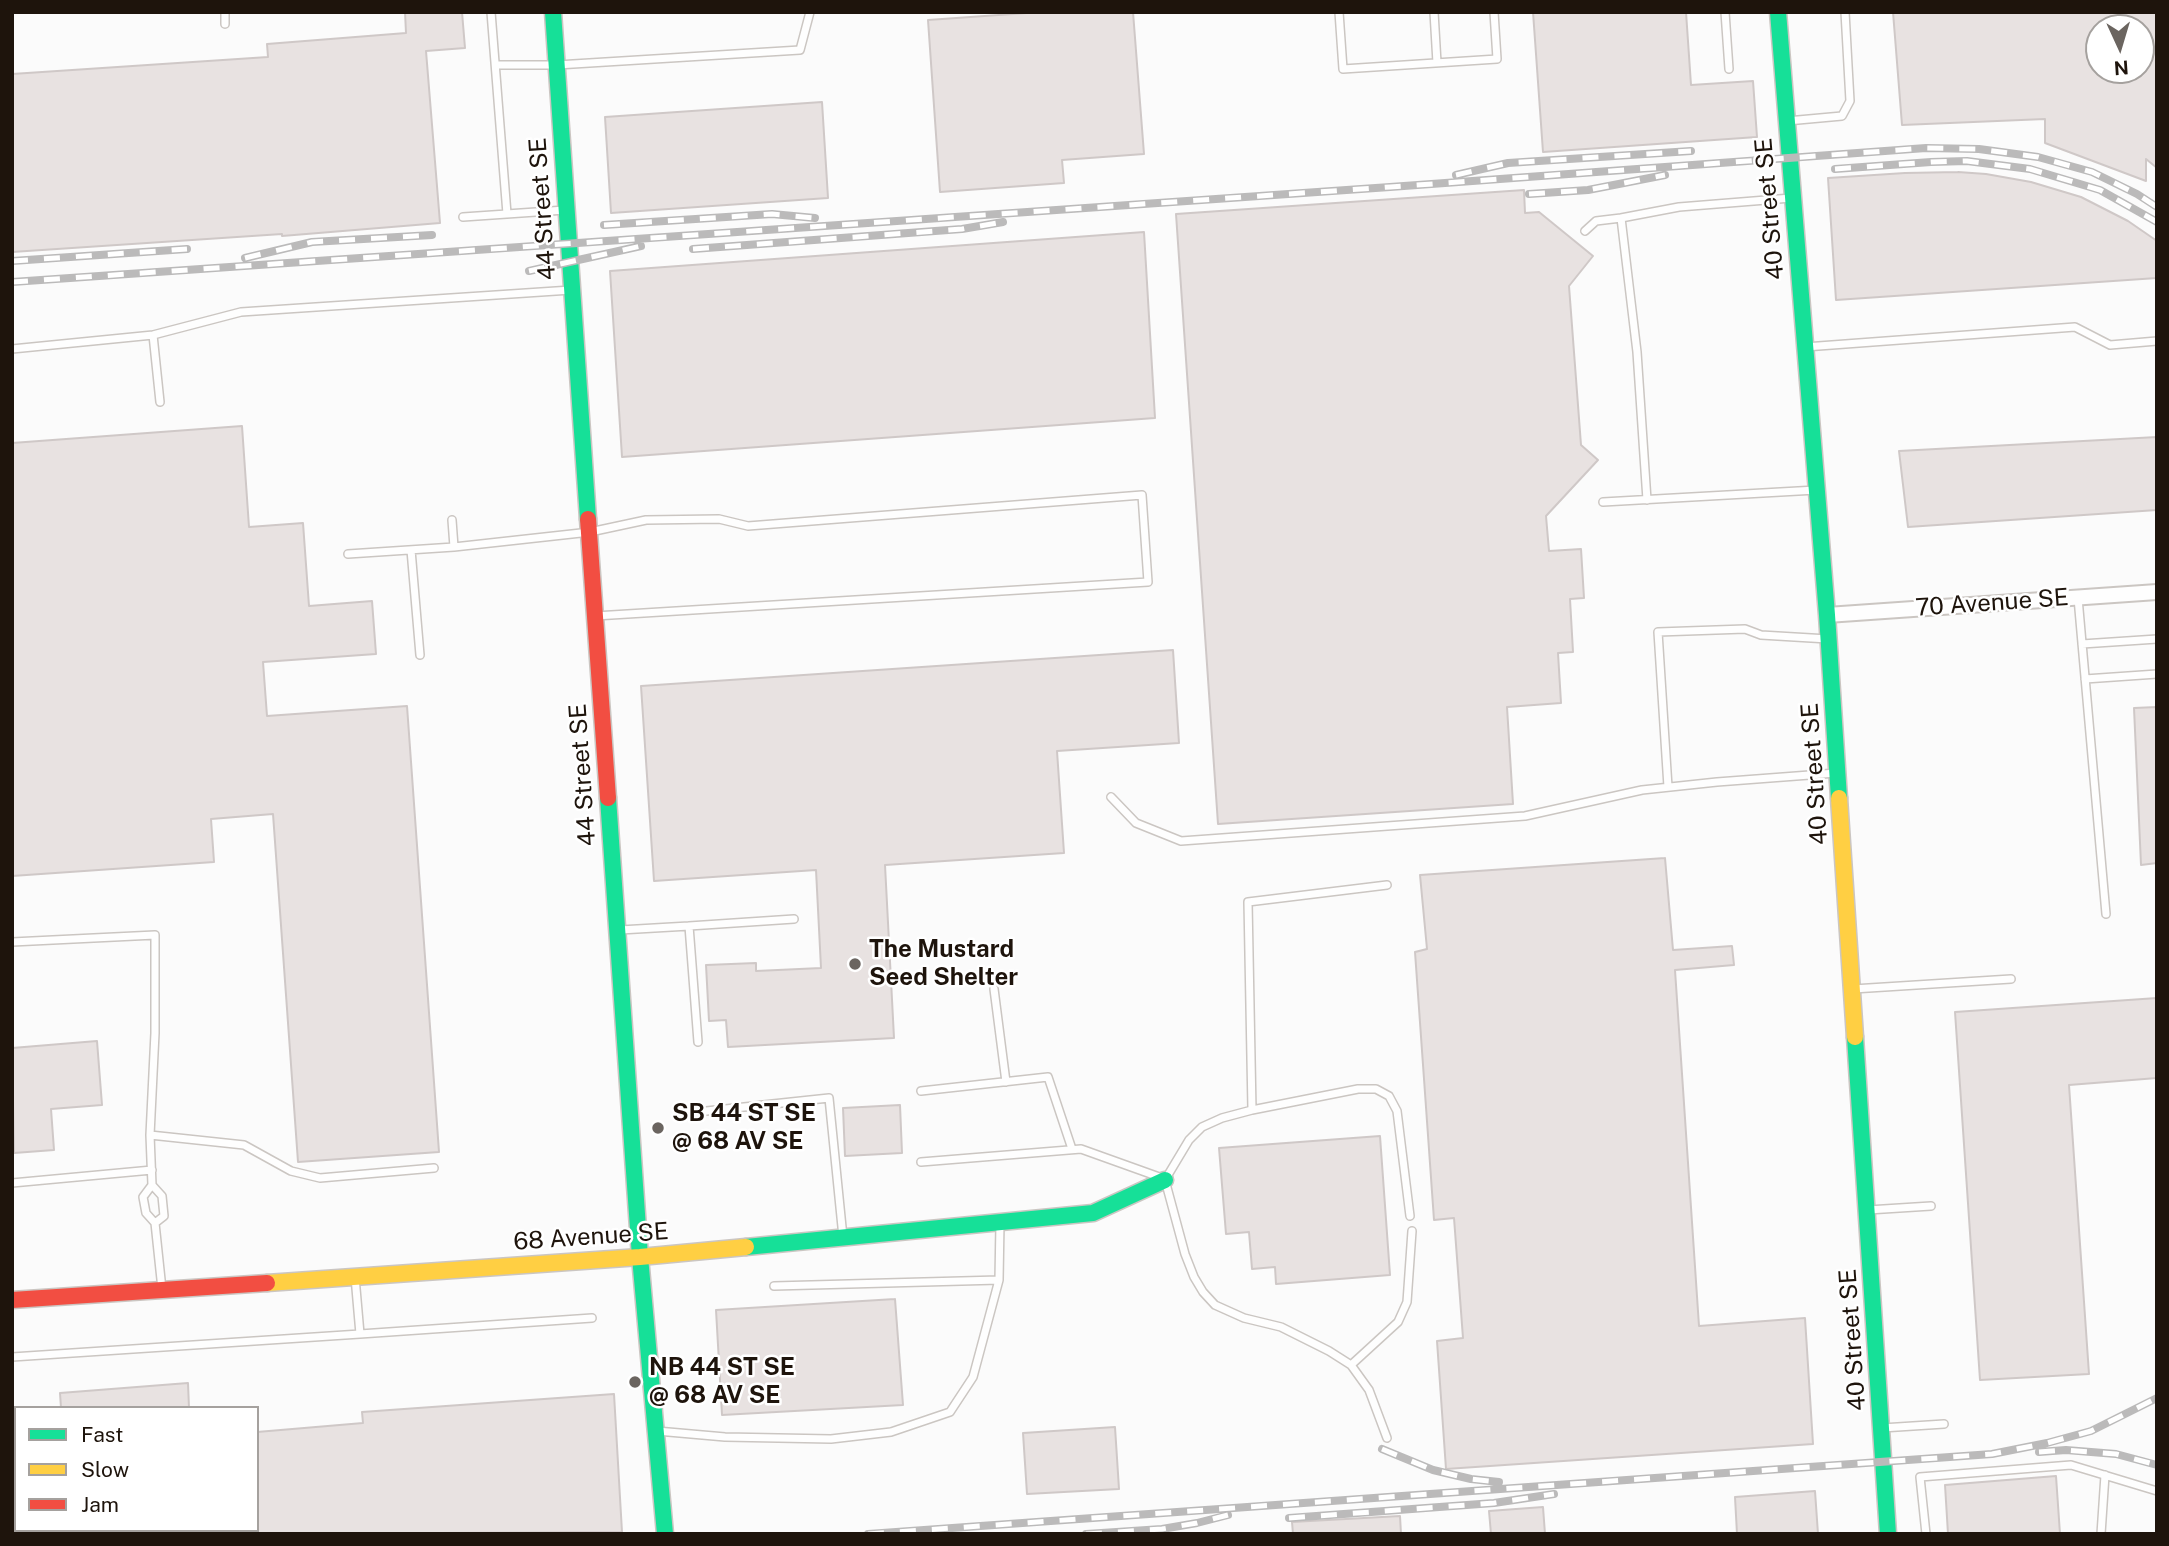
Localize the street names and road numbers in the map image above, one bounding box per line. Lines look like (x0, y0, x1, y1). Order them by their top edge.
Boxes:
street label: 44 Street SE (524, 137, 562, 281)
street label: 40 Street SE (1749, 137, 1791, 281)
street label: 70 Avenue SE (1914, 583, 2070, 623)
street label: 40 Street SE (1796, 702, 1834, 846)
street label: 44 Street SE (564, 703, 602, 847)
street label: 68 Avenue SE (513, 1217, 669, 1257)
street label: 40 Street SE (1834, 1268, 1872, 1412)

